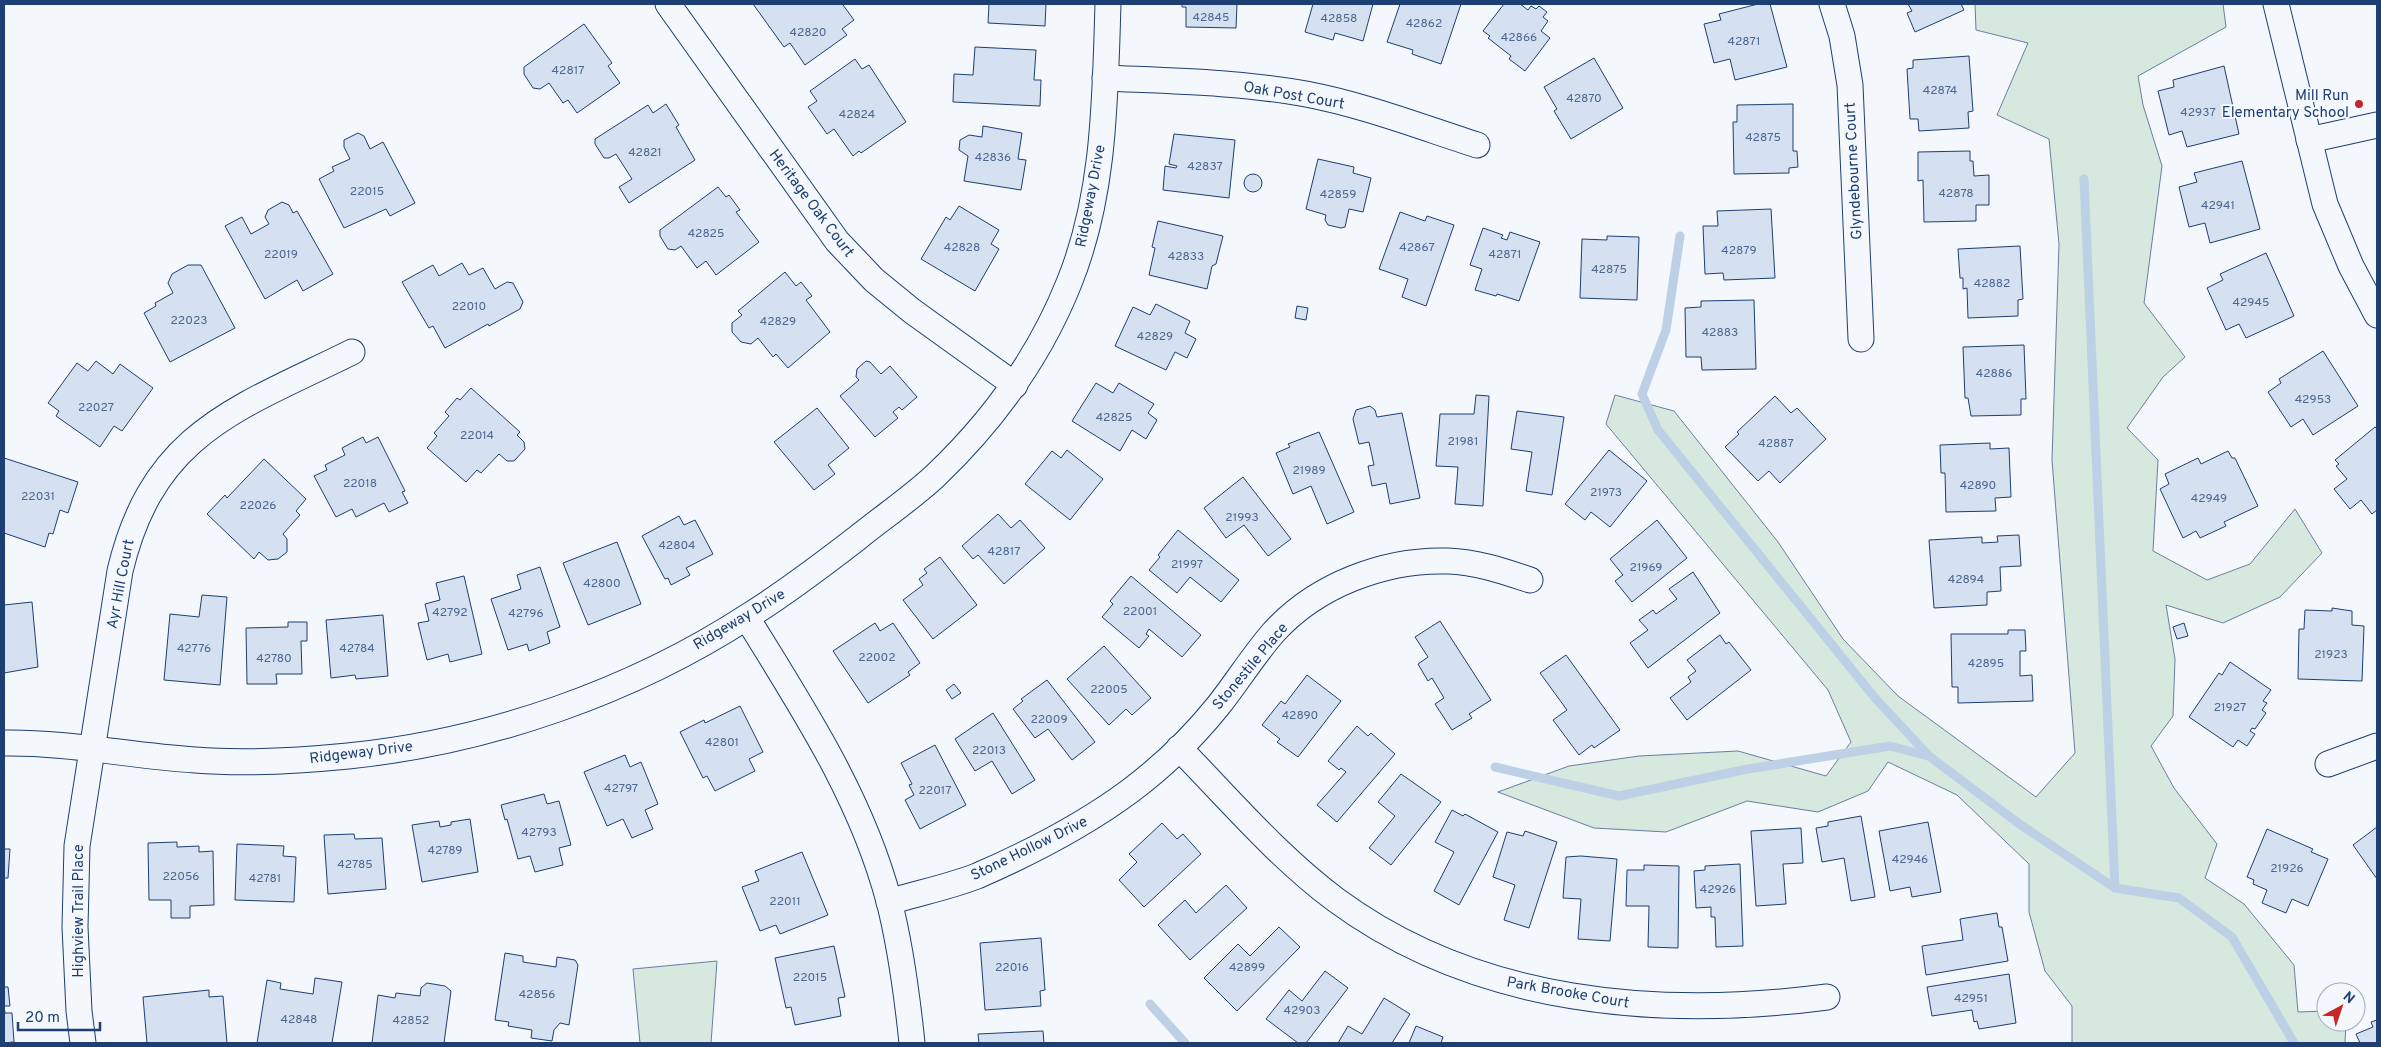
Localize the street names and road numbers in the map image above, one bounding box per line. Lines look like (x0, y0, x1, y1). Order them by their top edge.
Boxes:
street label: Oak Post Court (1242, 78, 1346, 115)
street label: Glyndebourne Court (1841, 102, 1868, 240)
street label: Ridgeway Drive (1072, 143, 1111, 249)
street label: Heritage Oak Court (764, 146, 858, 262)
street label: Ayr Hill Court (103, 538, 139, 631)
street label: Ridgeway Drive (690, 585, 789, 655)
street label: Stonestile Place (1209, 619, 1293, 714)
street label: Ridgeway Drive (308, 738, 414, 769)
street label: Stone Hollow Drive (968, 813, 1091, 886)
street label: Highview Trail Place (70, 844, 89, 978)
street label: Park Brooke Court (1505, 973, 1631, 1014)

